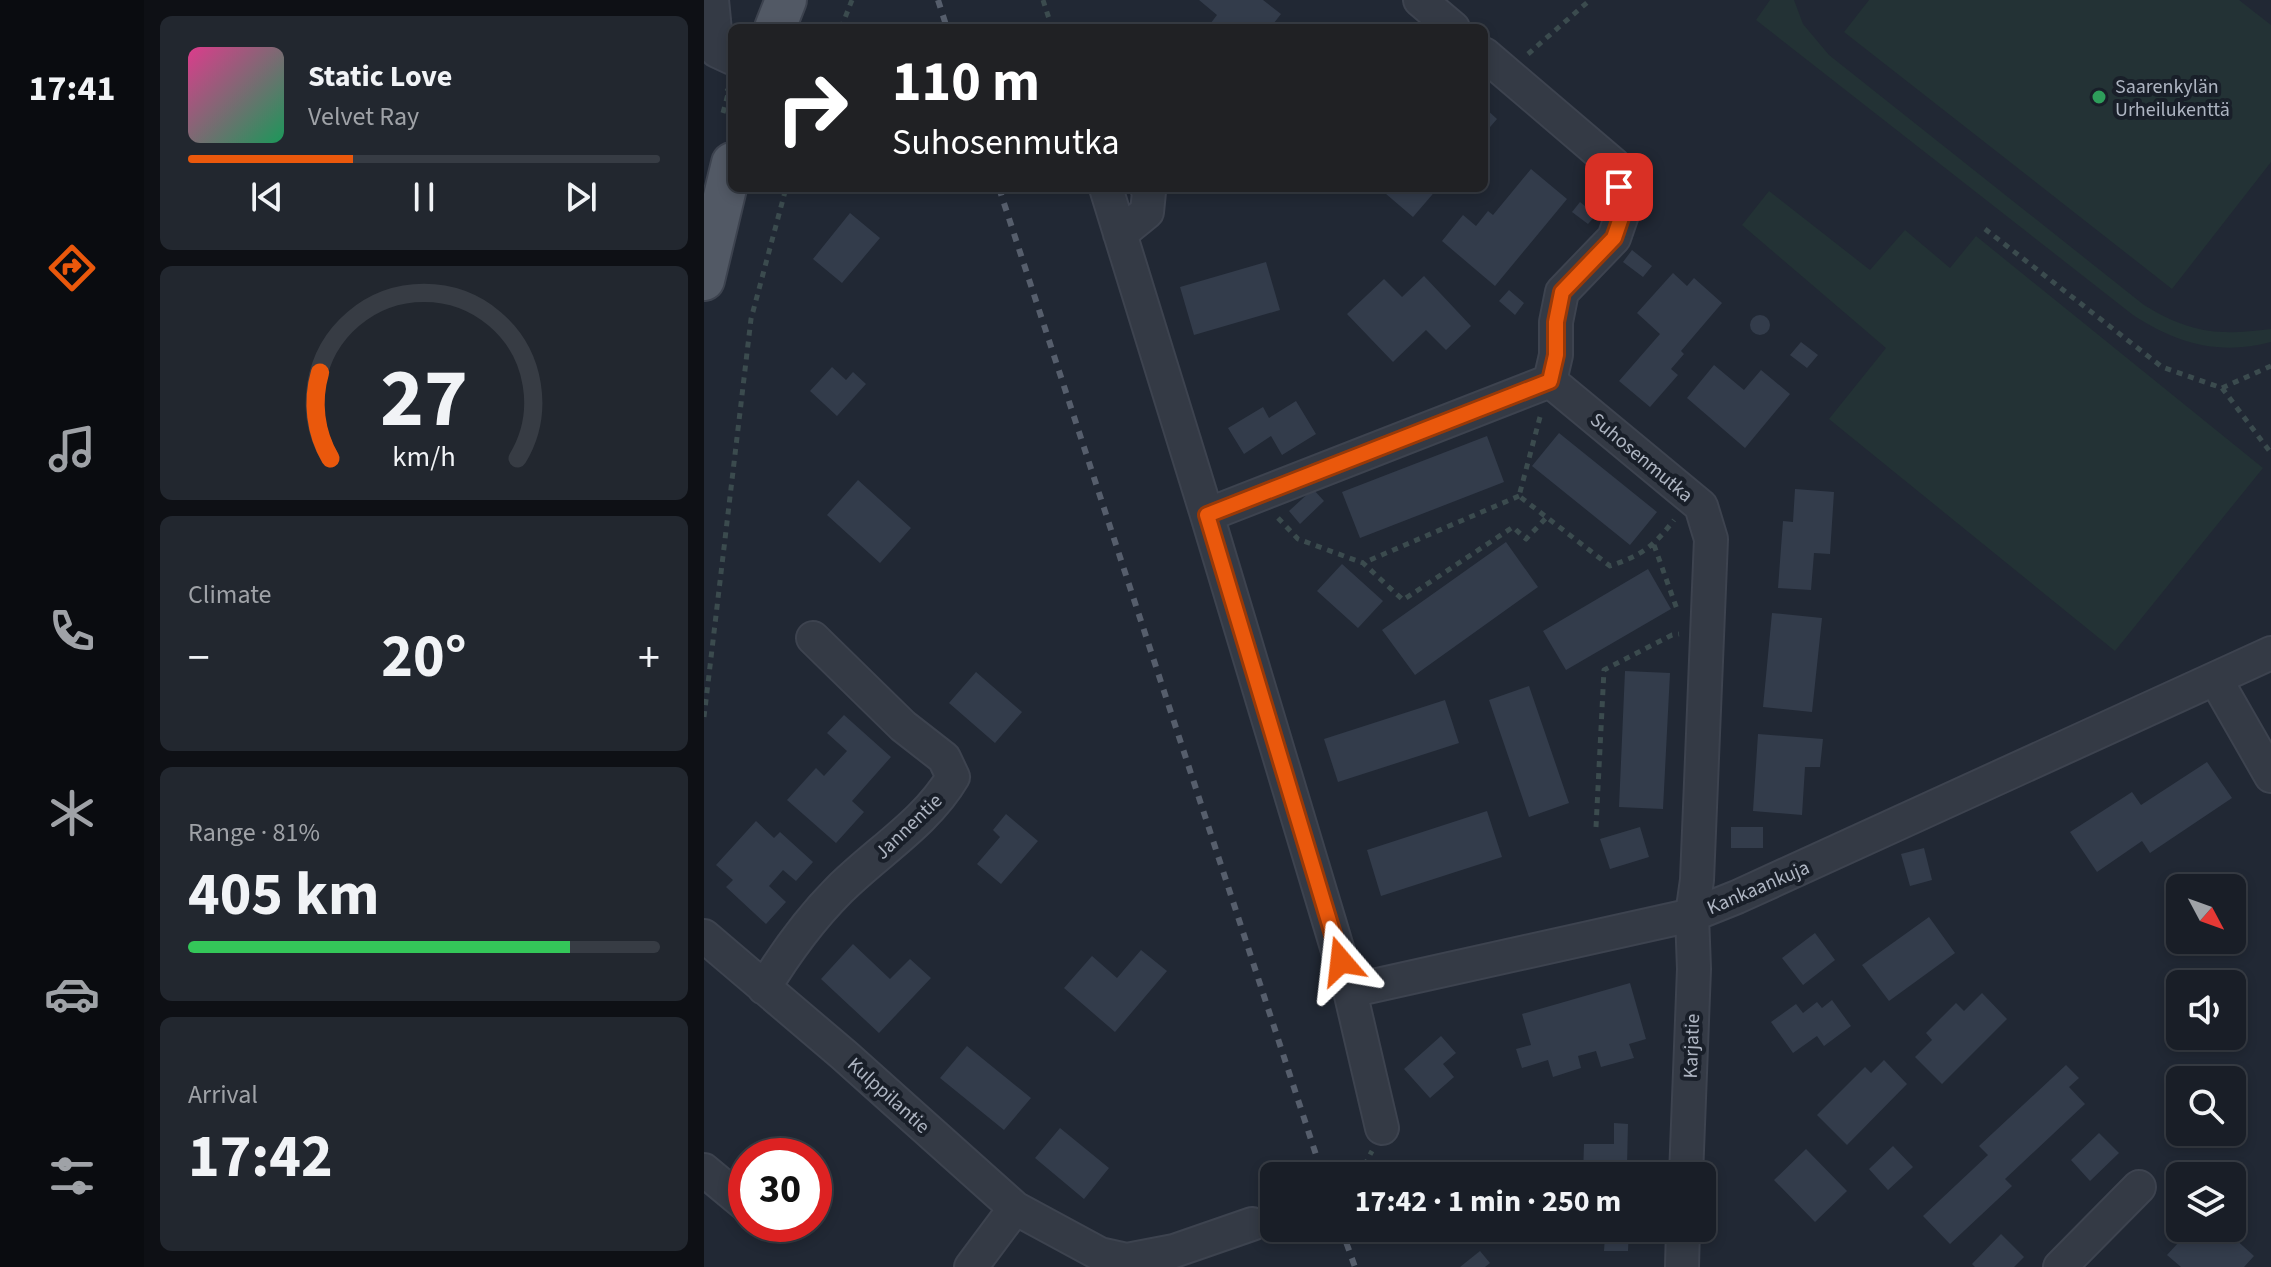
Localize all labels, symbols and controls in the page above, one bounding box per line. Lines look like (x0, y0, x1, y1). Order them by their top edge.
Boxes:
text: 110 m (892, 43, 1040, 122)
text: Static Love (308, 55, 452, 98)
icon: right (760, 56, 864, 160)
text: 17:41 (29, 63, 115, 114)
place label: Saarenkylän Urheilukenttä (2115, 73, 2230, 124)
marker: Saarenkylän Urheilukenttä (2090, 88, 2108, 106)
text: Velvet Ray (308, 98, 419, 135)
text: Suhosenmutka (892, 117, 1120, 168)
pin (1585, 153, 1653, 221)
icon: arrive (1597, 165, 1641, 209)
icon: previous (245, 175, 289, 219)
icon: pause (402, 175, 446, 219)
icon: next (559, 175, 603, 219)
icon: directions (44, 240, 100, 296)
text: 27 (380, 340, 468, 458)
street label: Suhosenmutka (1584, 406, 1699, 509)
icon: music (44, 421, 100, 477)
text: km/h (392, 437, 456, 477)
text: Climate (188, 576, 272, 613)
icon: phone (44, 603, 100, 659)
text: 20° (381, 615, 467, 700)
text: − (188, 627, 210, 690)
text: + (638, 627, 660, 690)
icon: climate (44, 785, 100, 841)
street label: Jannentie (869, 787, 949, 866)
text: Range · 81% (188, 814, 320, 851)
text: 405 km (188, 853, 379, 938)
street label: Kankaankuja (1703, 854, 1814, 922)
north arrow (2166, 874, 2246, 954)
map controls (2166, 874, 2246, 1242)
position arrow (1299, 919, 1383, 1003)
icon: car (44, 966, 100, 1022)
button: sound (2166, 970, 2246, 1050)
street label: Karjatie (1677, 1013, 1707, 1079)
street label: Kulppilantie (841, 1051, 936, 1140)
button: search (2166, 1066, 2246, 1146)
text: Arrival (188, 1076, 258, 1113)
text: 17:42 (188, 1115, 333, 1200)
speed limit sign: 30 (728, 1138, 832, 1242)
icon: filters (44, 1148, 100, 1204)
button: layers (2166, 1162, 2246, 1242)
text: 17:42 · 1 min · 250 m (1355, 1180, 1621, 1223)

